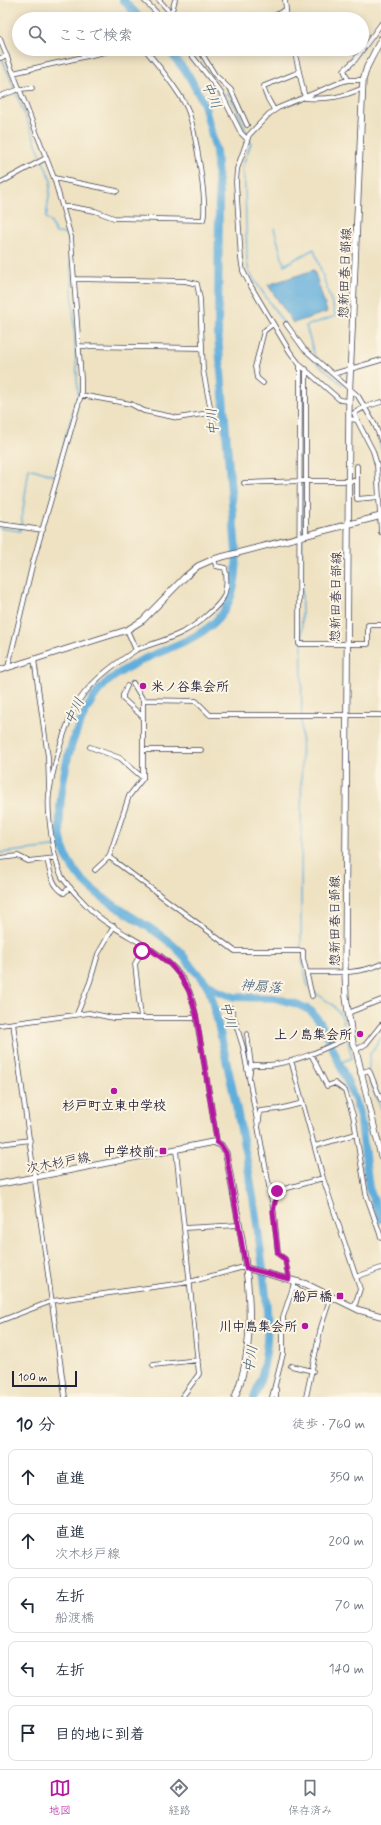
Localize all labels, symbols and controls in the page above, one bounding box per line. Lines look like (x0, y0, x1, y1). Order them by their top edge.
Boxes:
search box (12, 12, 369, 56)
icon: search (26, 23, 48, 45)
text: ここで検索 (58, 26, 133, 46)
water label: 中川 (197, 79, 225, 112)
street label: 惣新田春日部線 (335, 226, 356, 319)
water label: 中川 (203, 407, 223, 437)
street label: 惣新田春日部線 (327, 550, 346, 643)
place label: 米ノ谷集会所 (151, 679, 229, 696)
marker: 米ノ谷集会所 (138, 681, 148, 691)
water label: 中川 (61, 695, 89, 728)
street label: 惣新田春日部線 (327, 875, 344, 967)
route start (133, 942, 151, 960)
water label: 神扇落 (239, 976, 284, 998)
water label: 中川 (216, 1000, 240, 1031)
place label: 上ノ島集会所 (274, 1027, 352, 1044)
marker: 上ノ島集会所 (355, 1029, 365, 1039)
marker: 杉戸町立東中学校 (109, 1086, 119, 1096)
place label: 杉戸町立東中学校 (62, 1098, 166, 1115)
place label: 中学校前 (103, 1144, 155, 1161)
marker: 中学校前 (158, 1146, 168, 1156)
street label: 次木杉戸線 (25, 1149, 93, 1178)
route end (268, 1182, 286, 1200)
place label: 船戸橋 (293, 1289, 332, 1306)
marker: 船戸橋 (335, 1291, 345, 1301)
place label: 川中島集会所 (219, 1319, 297, 1336)
marker: 川中島集会所 (300, 1321, 310, 1331)
water label: 中川 (240, 1344, 262, 1374)
scale bar (12, 1369, 77, 1388)
text: 100 m (18, 1371, 48, 1385)
text: 10 分 (16, 1414, 55, 1436)
text: 徒歩 · 760 m (292, 1416, 365, 1433)
icon: ahead (17, 1466, 39, 1488)
text: 直進 (55, 1469, 85, 1489)
text: 350 m (330, 1469, 364, 1486)
text: 直進 (55, 1523, 85, 1543)
icon: ahead (17, 1530, 39, 1552)
text: 200 m (329, 1533, 364, 1550)
text: 次木杉戸線 (55, 1546, 120, 1563)
text: 左折 (55, 1587, 85, 1607)
icon: left (17, 1594, 39, 1616)
text: 70 m (335, 1597, 364, 1614)
text: 船渡橋 (55, 1610, 94, 1627)
icon: left (17, 1658, 39, 1680)
text: 左折 (55, 1661, 85, 1681)
text: 140 m (329, 1661, 364, 1678)
icon: arrive (17, 1722, 39, 1744)
text: 目的地に到着 (55, 1725, 145, 1745)
tab: 地図 (49, 1777, 71, 1818)
tab: 経路 (168, 1777, 190, 1818)
tab: 保存済み (288, 1777, 332, 1818)

